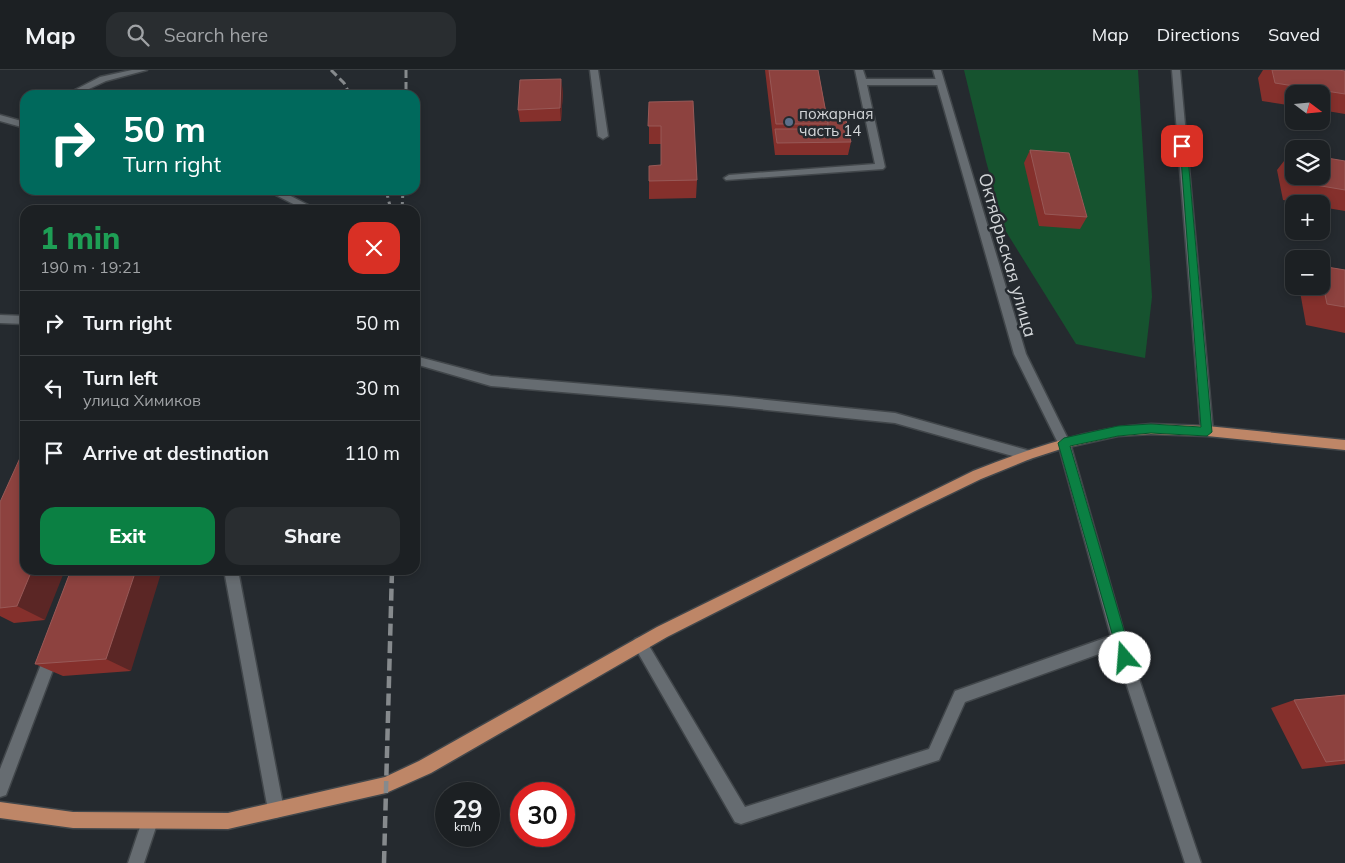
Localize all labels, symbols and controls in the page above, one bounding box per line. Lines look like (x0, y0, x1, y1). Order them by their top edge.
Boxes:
search box (106, 12, 456, 57)
text: Map (25, 20, 76, 50)
icon: search (124, 21, 152, 49)
text: Search here (164, 23, 268, 47)
text: Map (1092, 23, 1129, 46)
text: Directions (1157, 23, 1240, 46)
text: Saved (1268, 23, 1320, 46)
north arrow (1285, 85, 1330, 130)
map controls (1285, 85, 1330, 295)
place label: пожарная часть 14 (799, 104, 873, 140)
text: 50 m (123, 107, 206, 151)
icon: right (40, 110, 105, 175)
marker: пожарная часть 14 (783, 116, 795, 128)
pin (1161, 125, 1203, 167)
icon: arrive (1168, 132, 1196, 160)
button: layers (1285, 140, 1330, 185)
text: Turn right (123, 150, 221, 178)
street label: Октябрьская улица (974, 170, 1042, 340)
button: + (1285, 195, 1330, 240)
text: 1 min (40, 219, 120, 257)
button: close (348, 222, 400, 274)
button: − (1285, 250, 1330, 295)
text: 190 m · 19:21 (40, 257, 141, 277)
icon: right (40, 309, 68, 337)
text: Turn right (83, 311, 172, 335)
text: 50 m (356, 311, 400, 335)
text: Turn left (83, 366, 158, 390)
icon: left (40, 374, 68, 402)
text: 30 m (356, 376, 400, 400)
text: улица Химиков (83, 390, 201, 410)
icon: arrive (40, 439, 68, 467)
text: Arrive at destination (83, 441, 269, 465)
text: 110 m (344, 441, 400, 465)
button: Exit (40, 507, 215, 565)
button: Share (225, 507, 400, 565)
position arrow (1098, 631, 1150, 683)
speed limit sign: 30 (510, 782, 575, 847)
text: 29 (452, 793, 483, 824)
text: km/h (454, 819, 481, 834)

